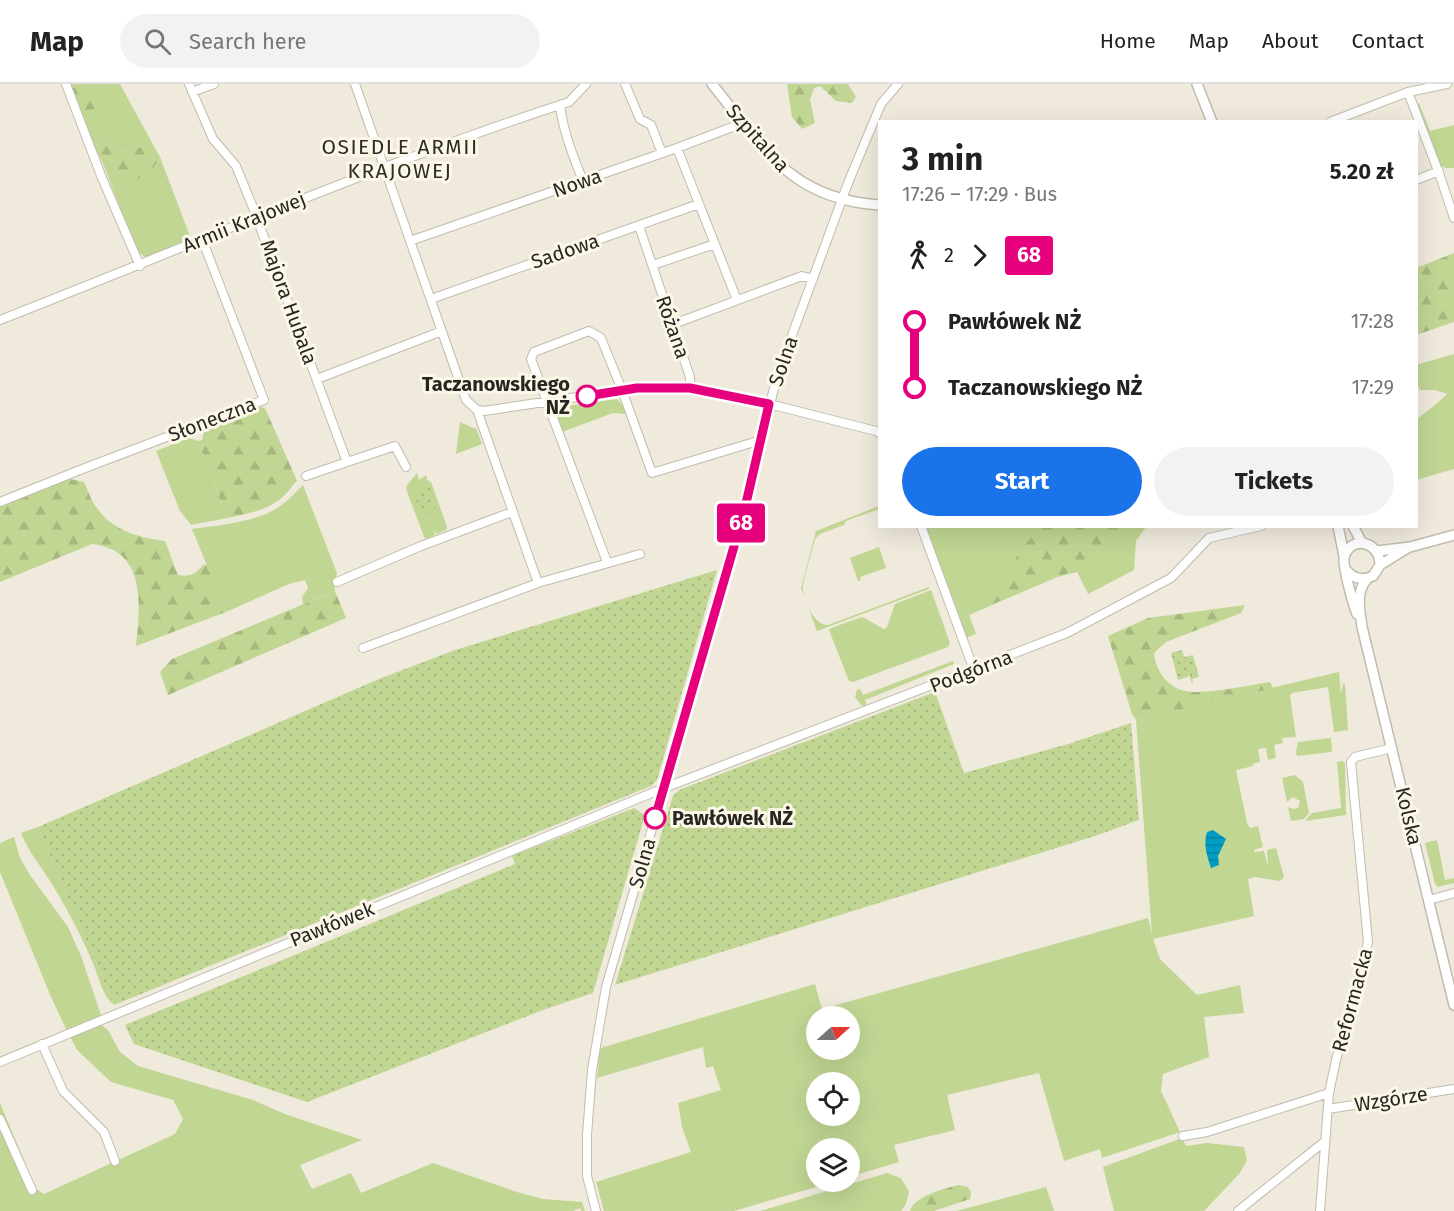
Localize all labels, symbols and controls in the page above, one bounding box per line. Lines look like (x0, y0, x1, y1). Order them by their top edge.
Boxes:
search box (120, 14, 540, 68)
text: Map (30, 25, 84, 58)
icon: search (141, 25, 174, 58)
text: Search here (189, 28, 307, 55)
text: Home (1100, 28, 1156, 54)
text: Map (1189, 28, 1229, 54)
text: About (1262, 28, 1319, 54)
text: Contact (1352, 28, 1424, 54)
street label: Szpitalna (721, 99, 795, 177)
district label: OSIEDLE ARMII KRAJOWEJ (321, 134, 479, 184)
text: 3 min (902, 139, 983, 179)
text: 5.20 zł (1330, 158, 1394, 185)
street label: Nowa (549, 163, 605, 203)
text: 17:26 – 17:29 · Bus (902, 182, 1057, 206)
street label: Armii Krajowej (179, 186, 309, 258)
street label: Sadowa (528, 228, 602, 274)
street label: Majora Hubala (255, 236, 323, 368)
icon: walk (902, 239, 935, 272)
icon: forward (963, 239, 996, 272)
text: 68 (1017, 242, 1041, 268)
text: 2 (944, 243, 954, 267)
street label: Różana (651, 292, 695, 362)
text: Pawłówek NŻ (948, 308, 1081, 335)
text: 17:28 (1351, 309, 1394, 333)
street label: Solna (763, 333, 803, 389)
place label: Taczanowskiego NŻ (422, 372, 570, 419)
text: Taczanowskiego NŻ (948, 374, 1143, 401)
text: 17:29 (1351, 375, 1394, 399)
marker: Taczanowskiego NŻ (576, 385, 598, 407)
street label: Słoneczna (165, 391, 259, 447)
button: Start (902, 447, 1142, 516)
button: Tickets (1154, 447, 1394, 516)
line badge: 68 (714, 504, 768, 542)
text: 68 (729, 510, 753, 536)
street label: Podgórna (926, 644, 1016, 698)
street label: Kolska (1391, 784, 1427, 848)
place label: Pawłówek NŻ (672, 806, 793, 830)
marker: Pawłówek NŻ (644, 807, 666, 829)
street label: Solna (623, 835, 661, 891)
street label: Pawłówek (286, 896, 378, 952)
street label: Reformacka (1327, 945, 1377, 1055)
north arrow (806, 1006, 860, 1060)
map controls (806, 1006, 860, 1192)
button: locate (806, 1072, 860, 1126)
street label: Wzgórze (1353, 1081, 1429, 1117)
button: layers (806, 1138, 860, 1192)

